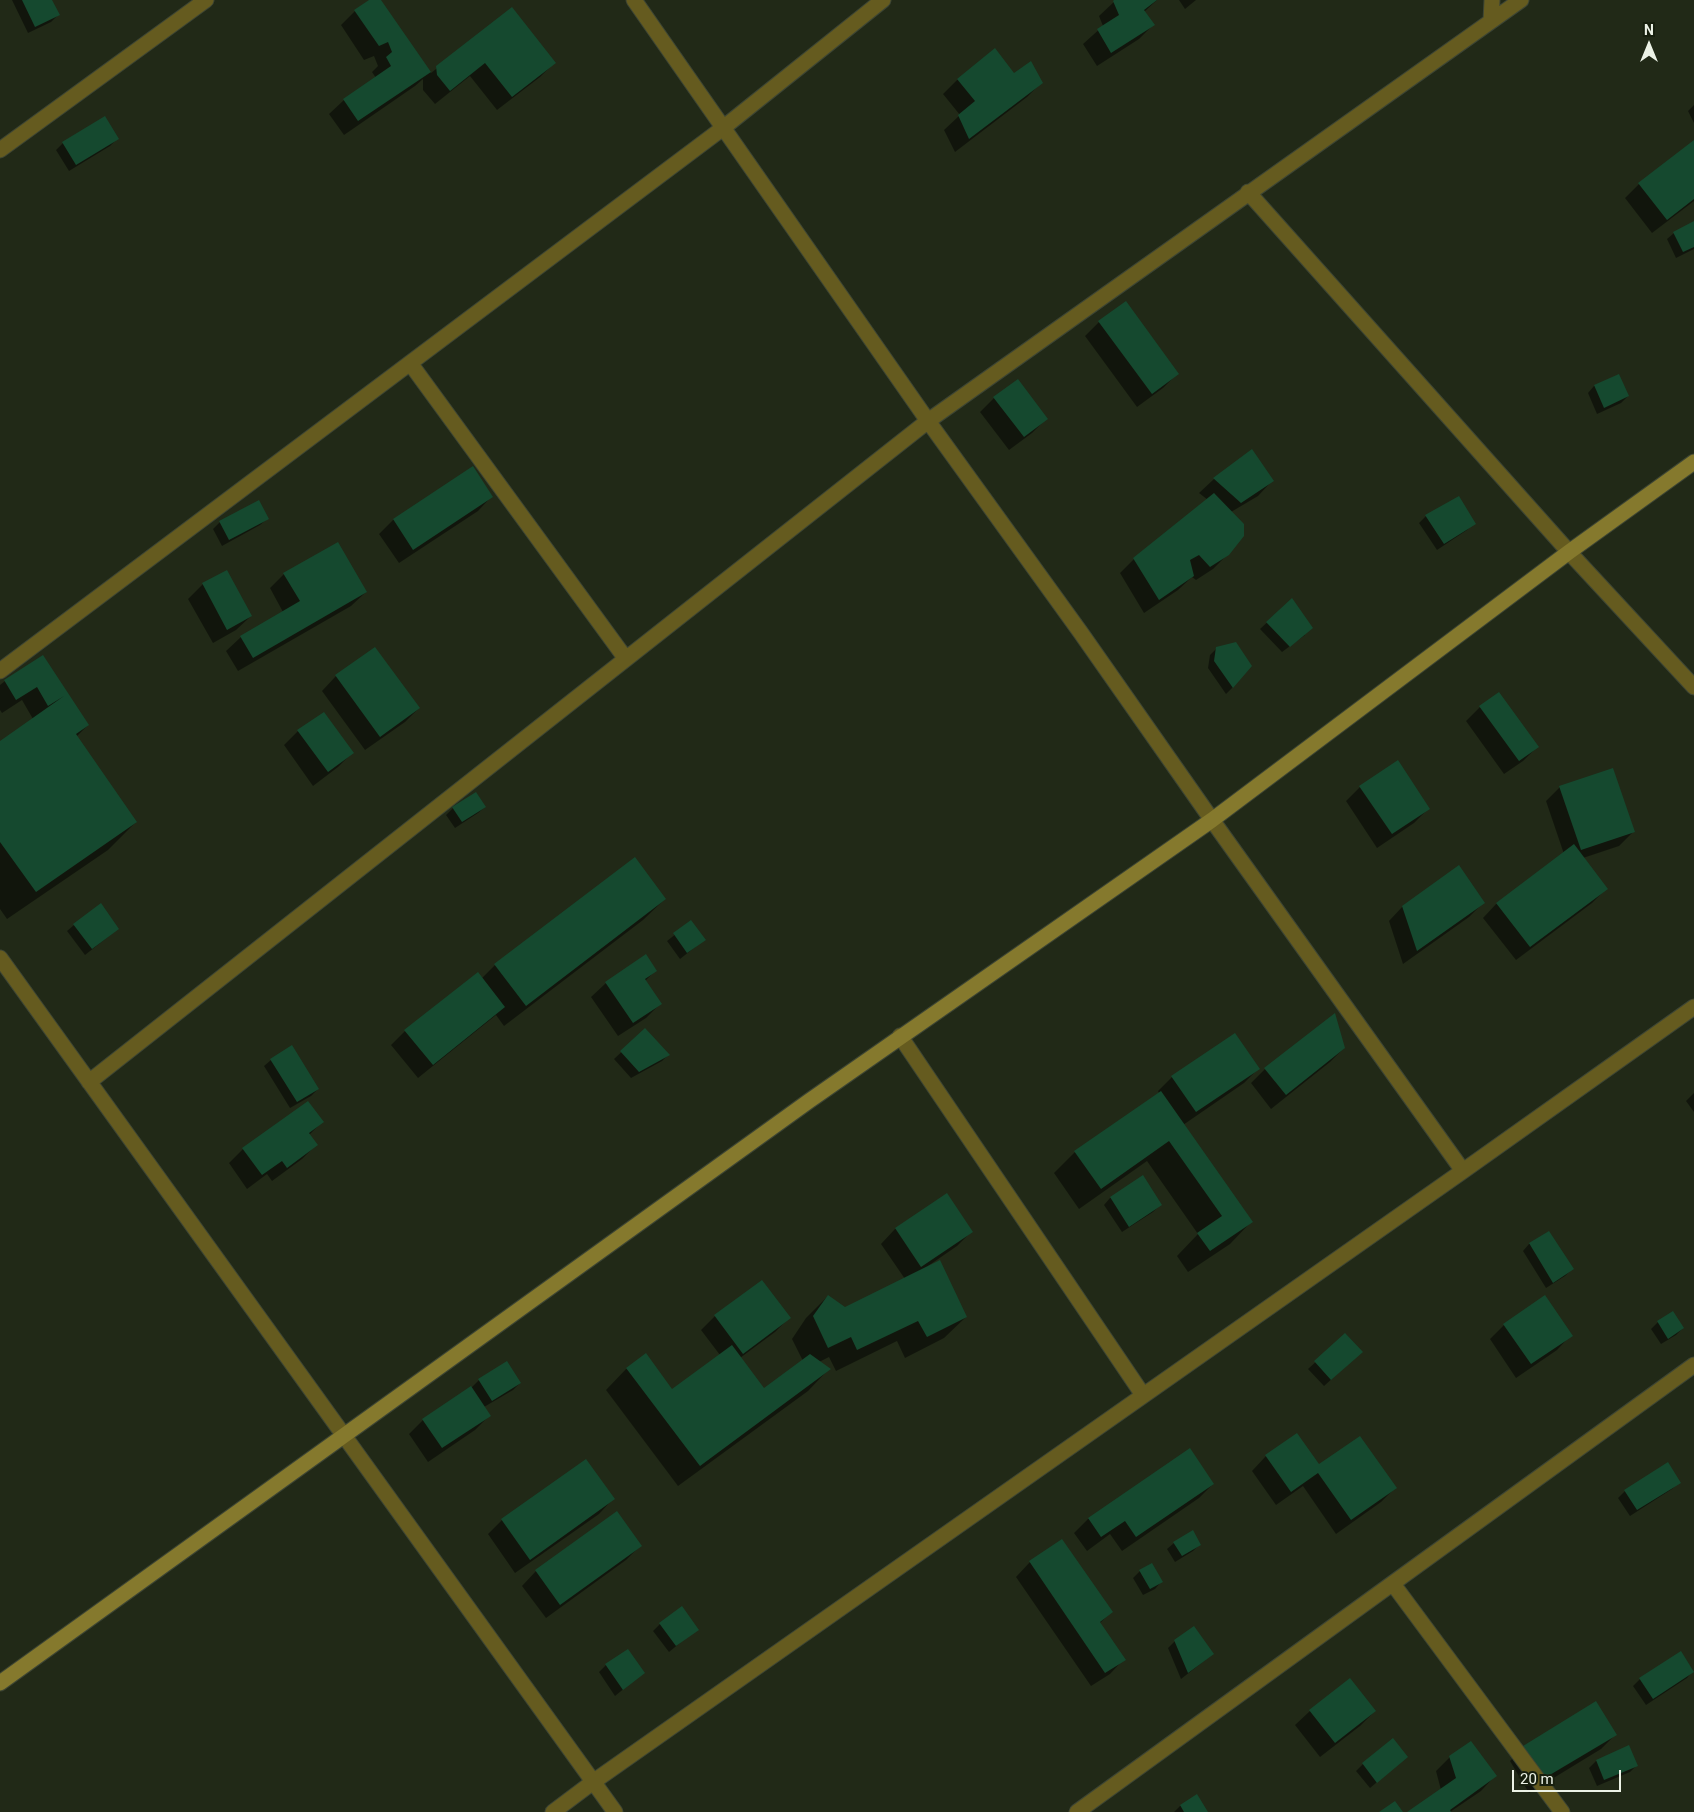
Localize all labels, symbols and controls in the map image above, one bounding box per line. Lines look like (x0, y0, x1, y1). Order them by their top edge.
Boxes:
north arrow (1624, 20, 1674, 70)
text: N (1644, 22, 1654, 38)
scale bar (1514, 1760, 1623, 1792)
text: 20 m (1520, 1770, 1554, 1788)

